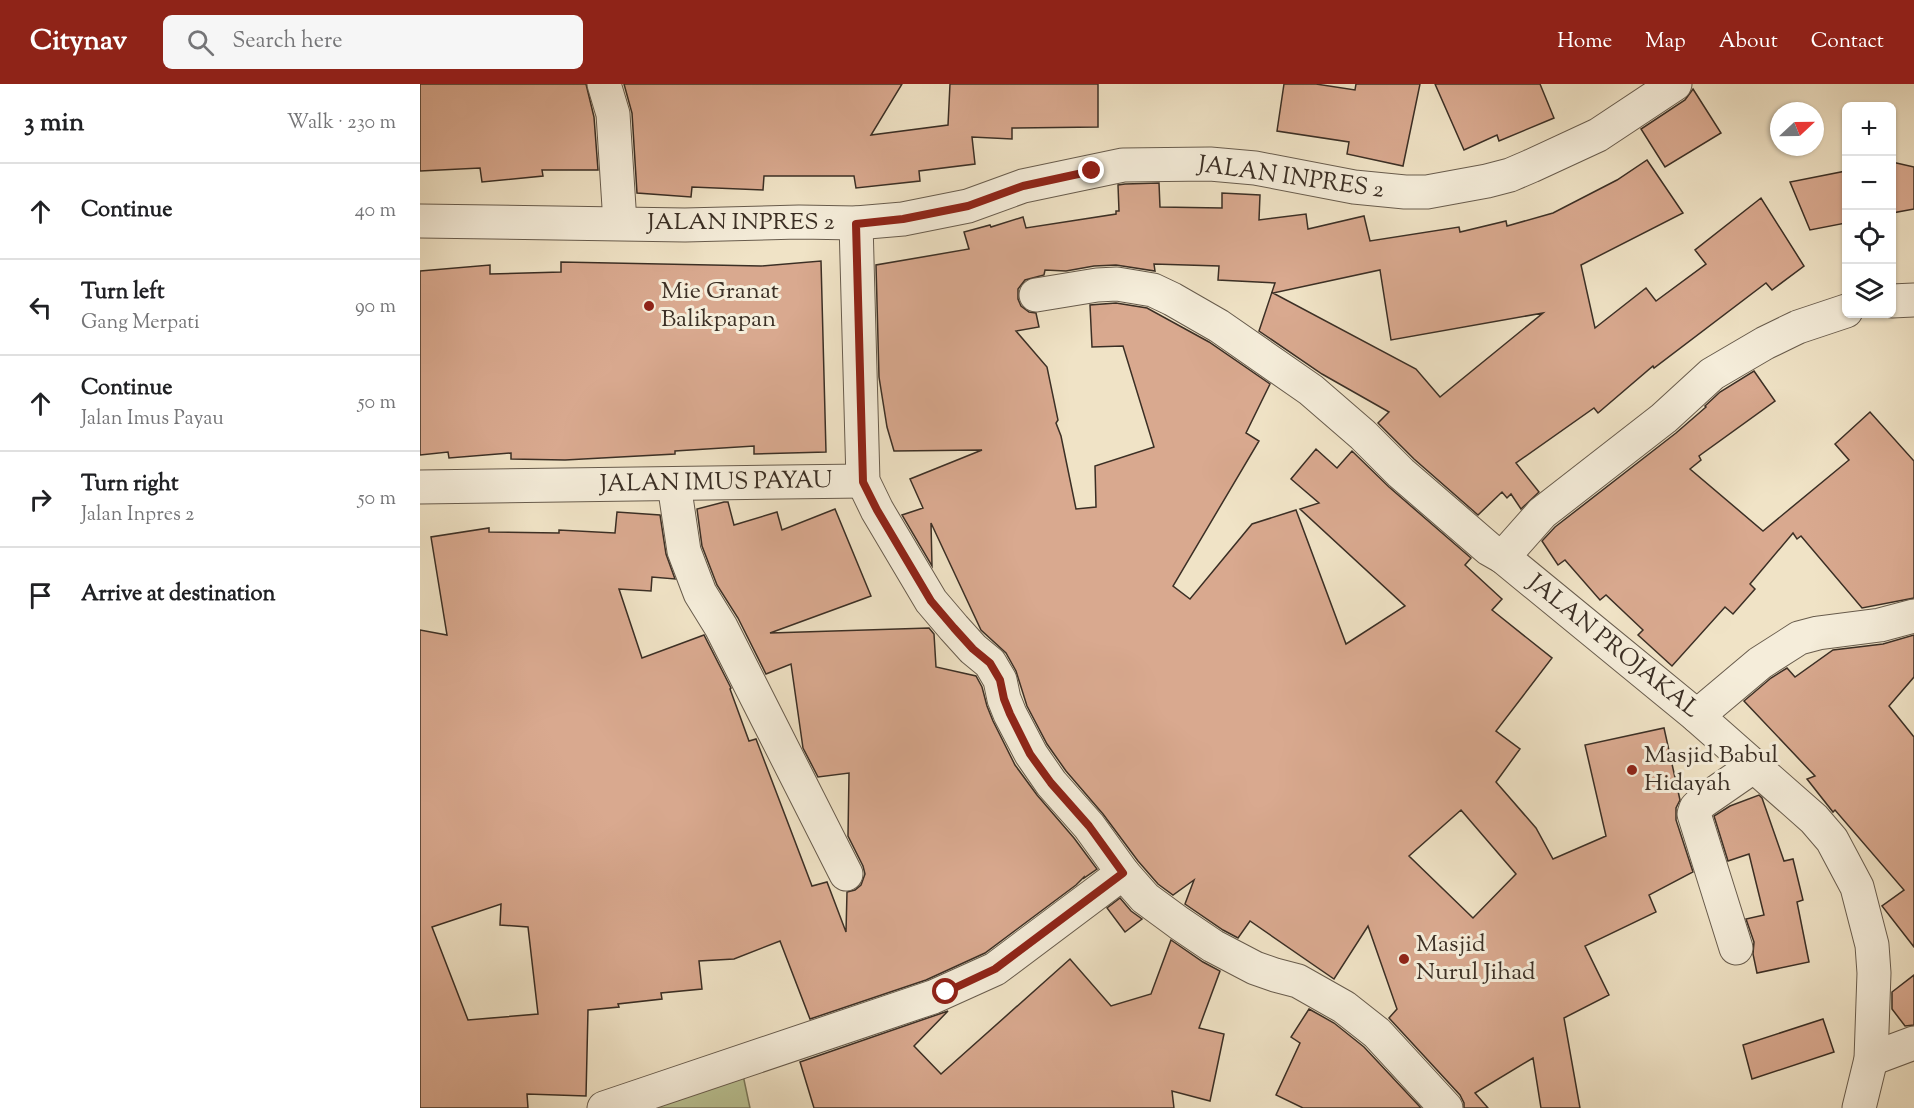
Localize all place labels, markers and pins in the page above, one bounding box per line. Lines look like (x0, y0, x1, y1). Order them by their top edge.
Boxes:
place label: Mie Granat Balikpapan (661, 275, 779, 337)
marker: Mie Granat Balikpapan (642, 299, 656, 313)
place label: Masjid Babul Hidayah (1644, 739, 1779, 801)
marker: Masjid Babul Hidayah (1625, 763, 1639, 777)
place label: Masjid Nurul Jihad (1416, 928, 1536, 990)
marker: Masjid Nurul Jihad (1397, 952, 1411, 966)

